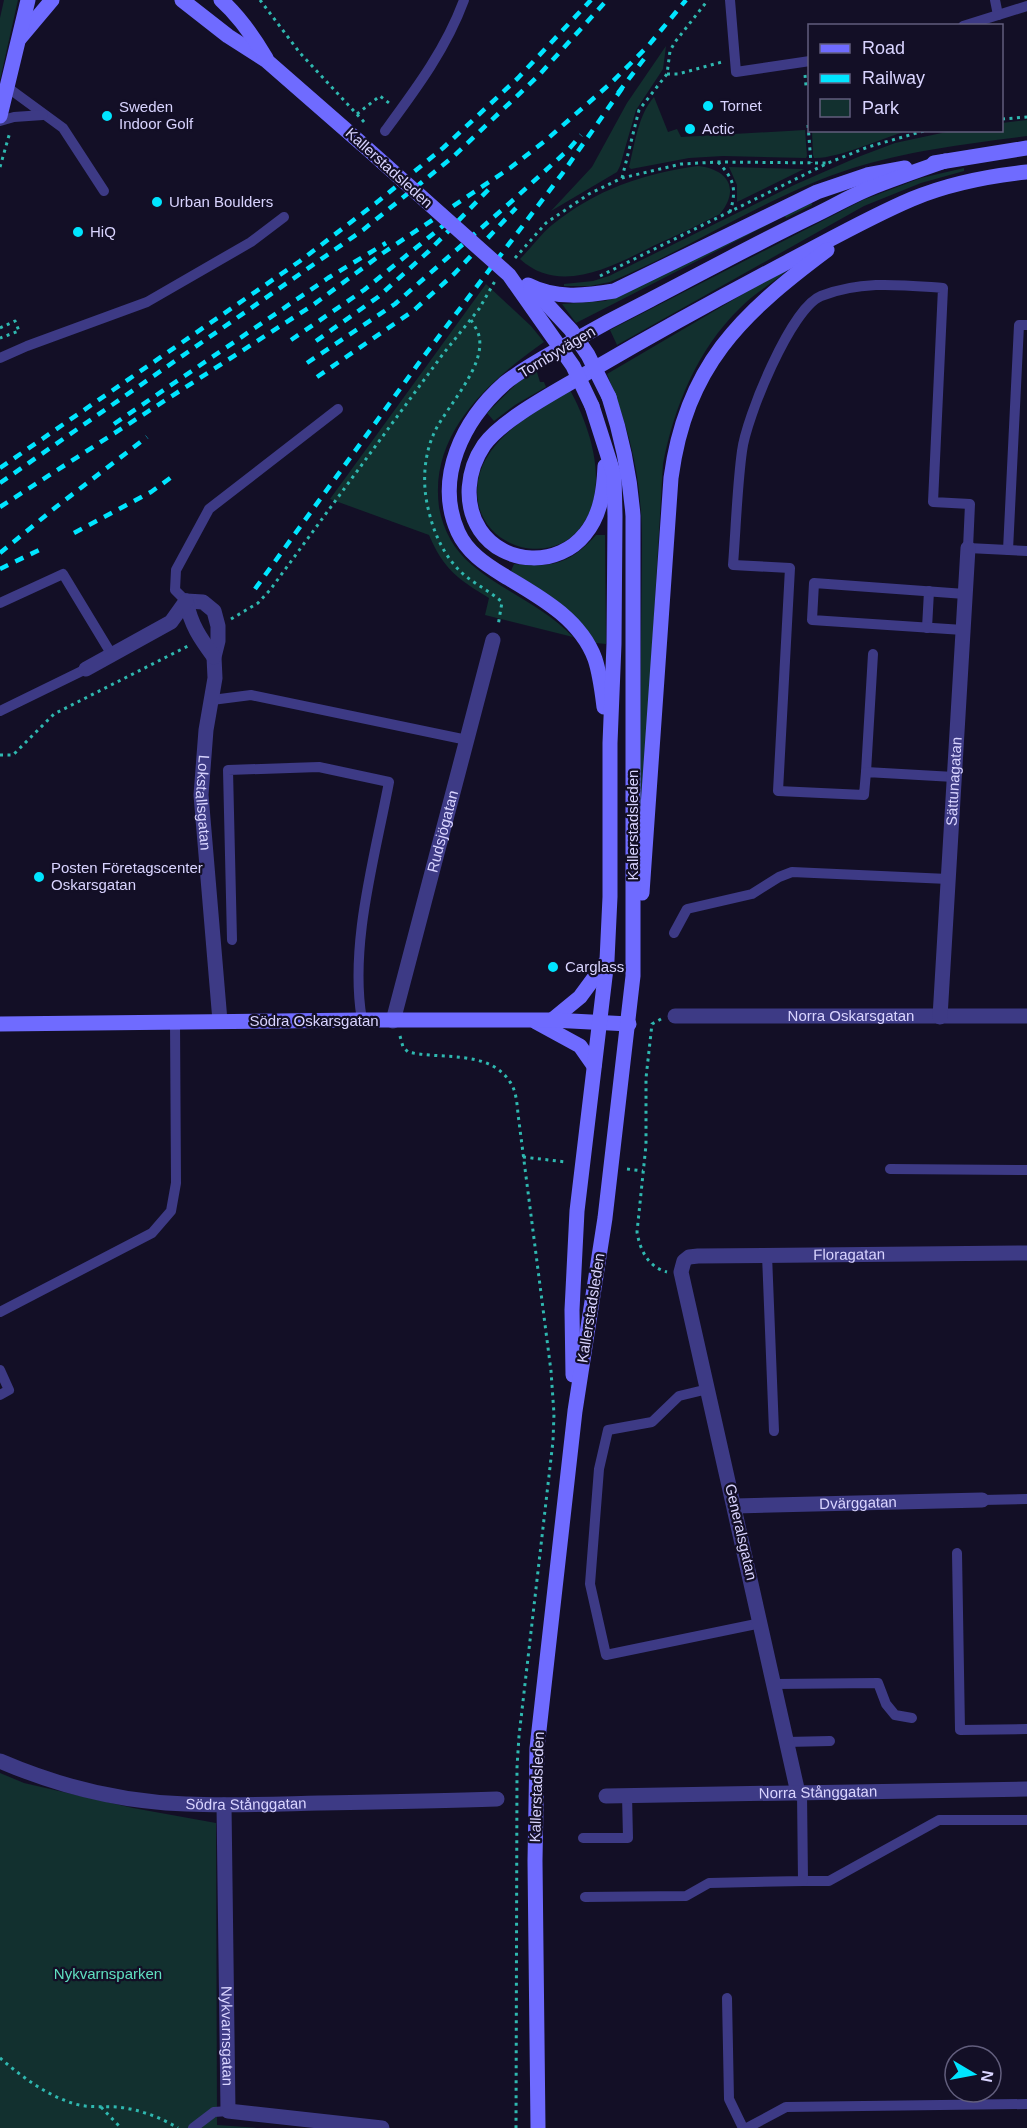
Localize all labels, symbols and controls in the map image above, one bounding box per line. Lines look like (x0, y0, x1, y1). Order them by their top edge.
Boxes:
legend (808, 24, 1003, 132)
text: Road (862, 38, 905, 58)
text: Railway (862, 68, 925, 88)
place label: Tornet (720, 97, 763, 114)
place label: Sweden Indoor Golf (119, 98, 194, 132)
text: Park (862, 98, 900, 118)
marker: Tornet (701, 99, 715, 113)
marker: Sweden Indoor Golf (100, 109, 114, 123)
place label: Actic (702, 120, 735, 137)
marker: Actic (683, 122, 697, 136)
street label: Kallerstadsleden (342, 124, 436, 211)
place label: Urban Boulders (169, 193, 273, 210)
marker: Urban Boulders (150, 195, 164, 209)
place label: HiQ (90, 223, 116, 240)
marker: HiQ (71, 225, 85, 239)
street label: Tornbyvägen (516, 322, 598, 381)
street label: Sättunagatan (942, 736, 965, 826)
street label: Lokstallsgatan (193, 754, 215, 851)
street label: Kallerstadsleden (624, 770, 641, 880)
street label: Rudsjögatan (423, 788, 461, 874)
place label: Posten Företagscenter Oskarsgatan (51, 859, 203, 893)
marker: Posten Företagscenter Oskarsgatan (32, 870, 46, 884)
place label: Carglass (565, 958, 624, 975)
marker: Carglass (546, 960, 560, 974)
street label: Norra Oskarsgatan (788, 1007, 914, 1024)
street label: Södra Oskarsgatan (249, 1012, 379, 1029)
street label: Floragatan (813, 1245, 885, 1263)
street label: Kallerstadsleden (573, 1252, 608, 1364)
street label: Generalsgatan (722, 1482, 761, 1582)
street label: Dvärggatan (819, 1493, 897, 1512)
street label: Kallerstadsleden (526, 1731, 547, 1843)
street label: Norra Stånggatan (759, 1782, 877, 1801)
street label: Södra Stånggatan (185, 1794, 307, 1813)
park label: Nykvarnsparken (54, 1965, 162, 1982)
street label: Nykvarnsgatan (218, 1986, 237, 2086)
north arrow (943, 2044, 1003, 2104)
text: N (978, 2069, 997, 2084)

